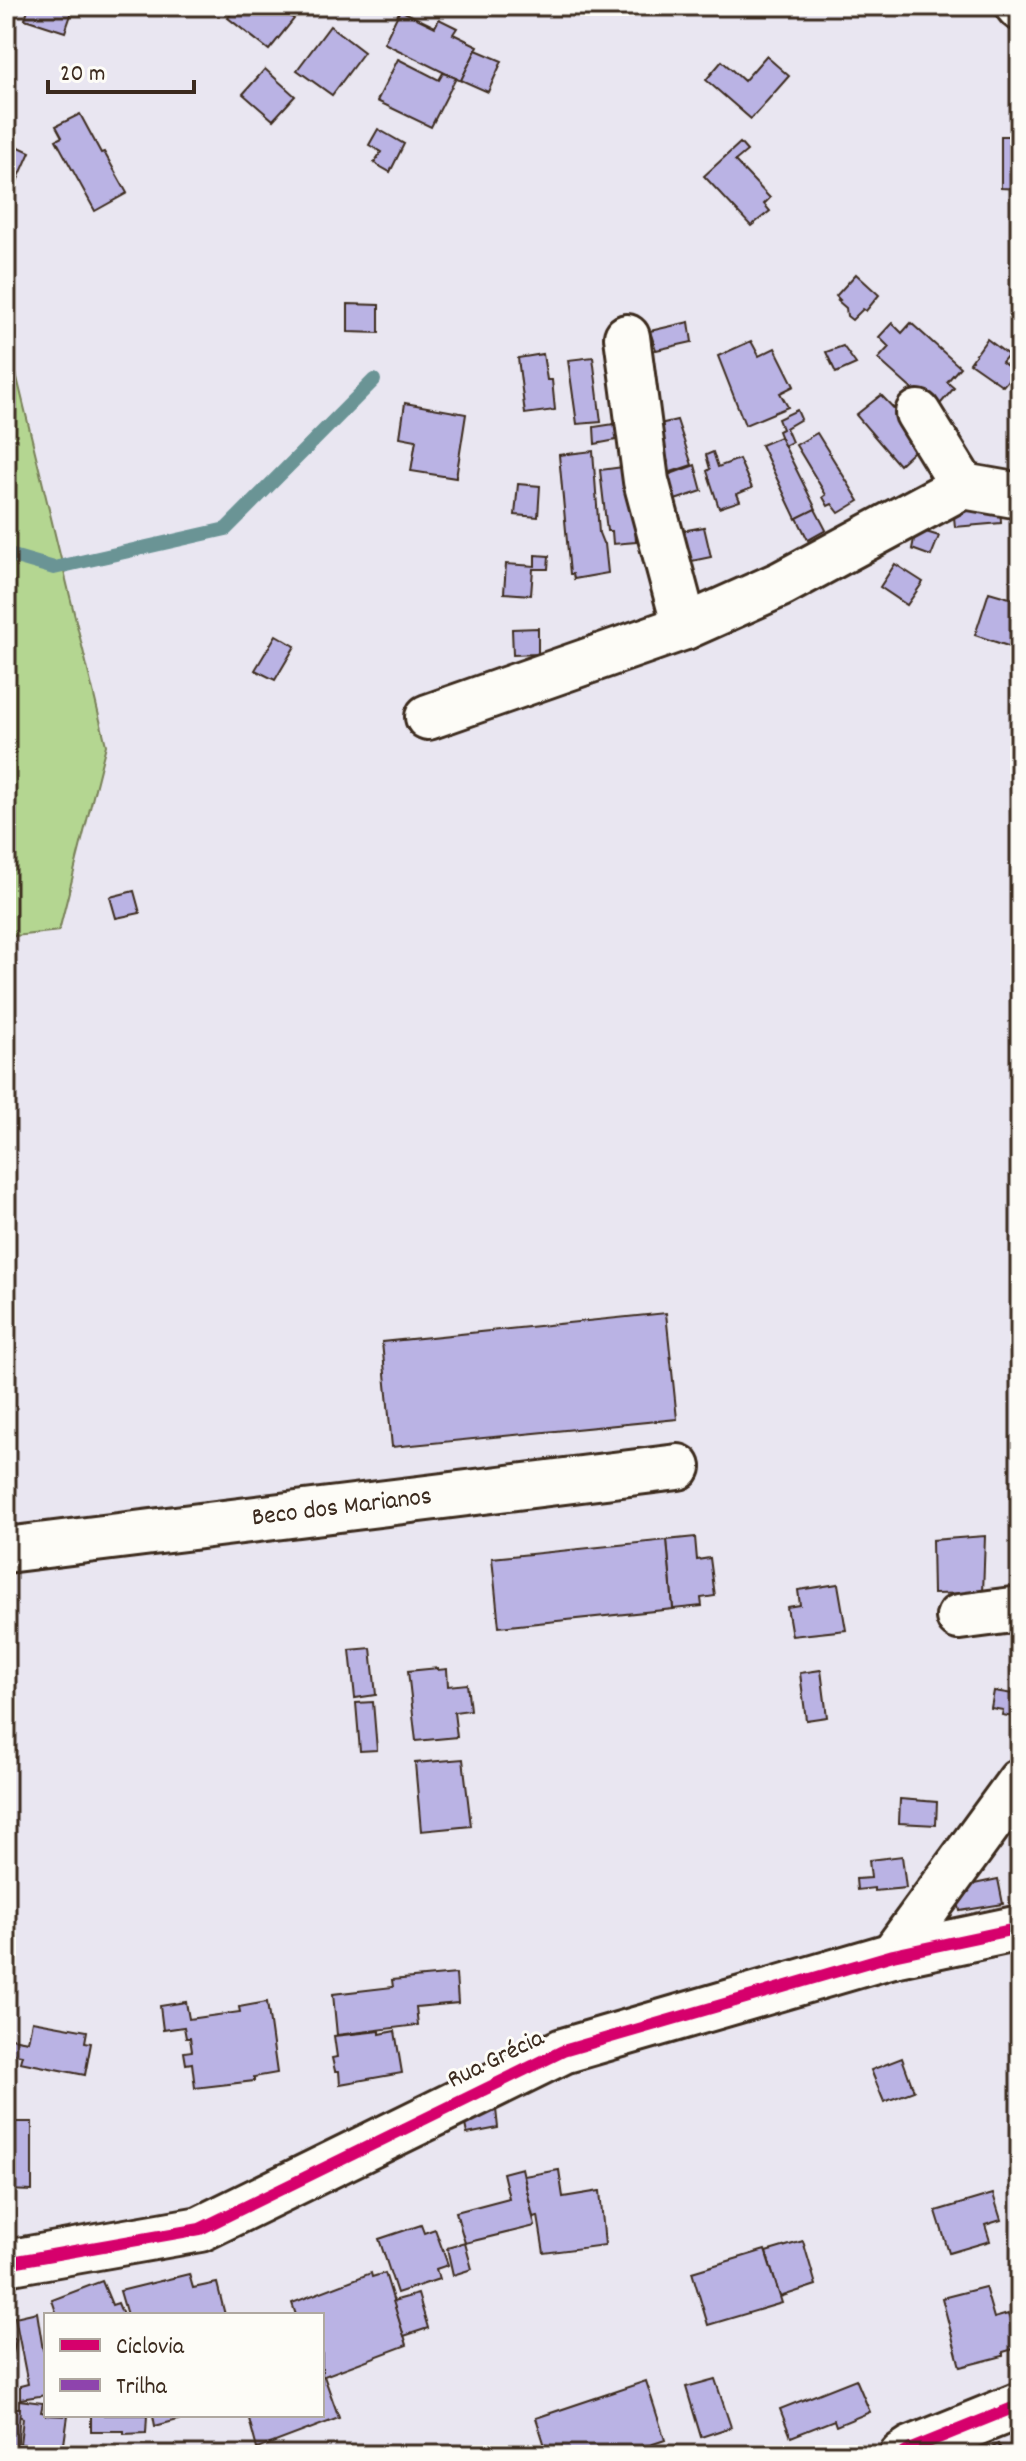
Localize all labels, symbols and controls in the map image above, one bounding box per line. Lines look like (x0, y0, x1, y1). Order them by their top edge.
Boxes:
scale bar (48, 44, 194, 94)
text: 20 m (60, 58, 106, 92)
street label: Beco dos Marianos (250, 1479, 434, 1537)
street label: Rua Grécia (441, 2020, 551, 2099)
legend (44, 2313, 324, 2417)
text: Ciclovia (116, 2331, 185, 2365)
text: Trilha (116, 2371, 168, 2405)

